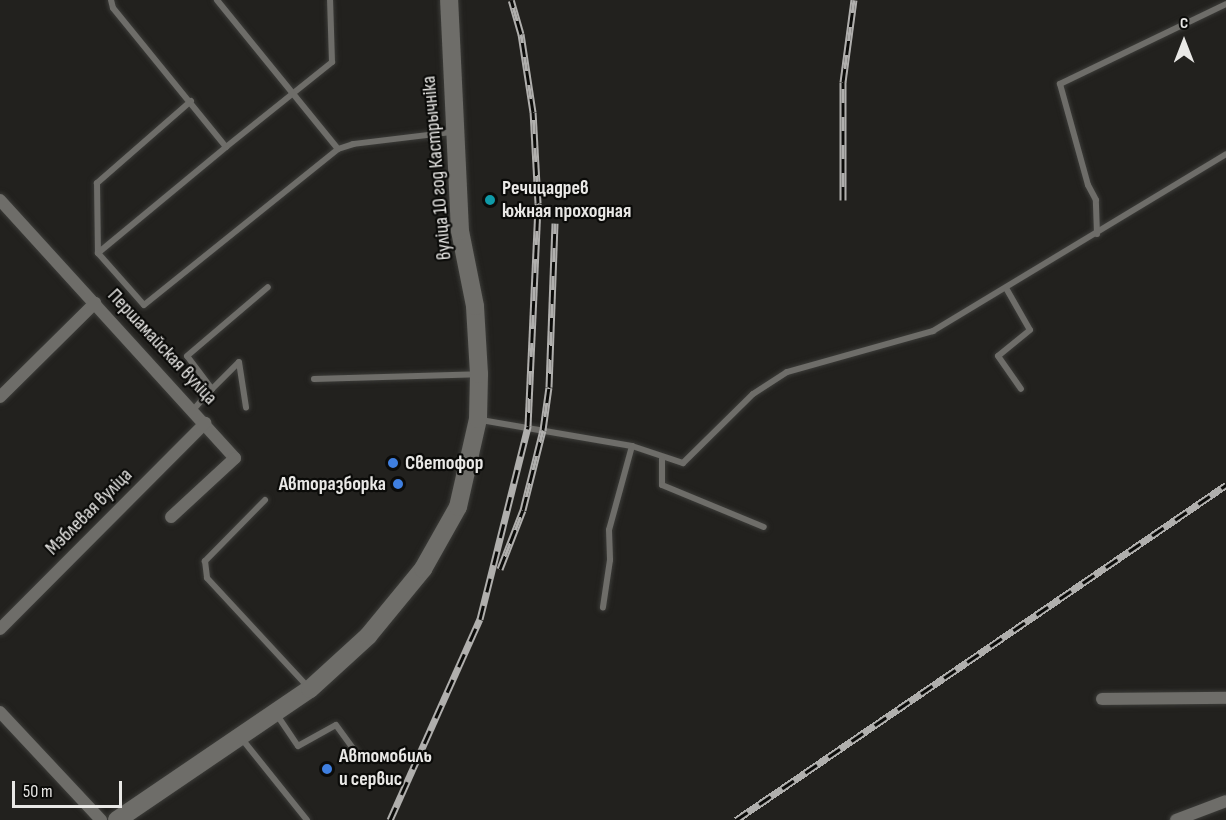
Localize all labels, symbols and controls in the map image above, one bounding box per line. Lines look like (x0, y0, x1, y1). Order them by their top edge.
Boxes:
north arrow (1154, 12, 1214, 72)
text: С (1180, 14, 1188, 33)
street label: вуліца 10 год Кастрычніка (417, 75, 457, 261)
place label: Речицадрев южная проходная (502, 176, 631, 223)
marker: Речицадрев южная проходная (483, 193, 497, 207)
street label: Першамайская вуліца (102, 284, 222, 410)
place label: Светофор (405, 451, 483, 475)
marker: Светофор (386, 456, 400, 470)
street label: Мэблевая вуліца (41, 464, 137, 560)
place label: Авторазборка (279, 472, 386, 496)
marker: Авторазборка (391, 477, 405, 491)
place label: Автомобиль и сервис (339, 745, 432, 792)
marker: Автомобиль и сервис (320, 762, 334, 776)
scale bar (15, 769, 124, 807)
text: 50 m (23, 781, 53, 802)

